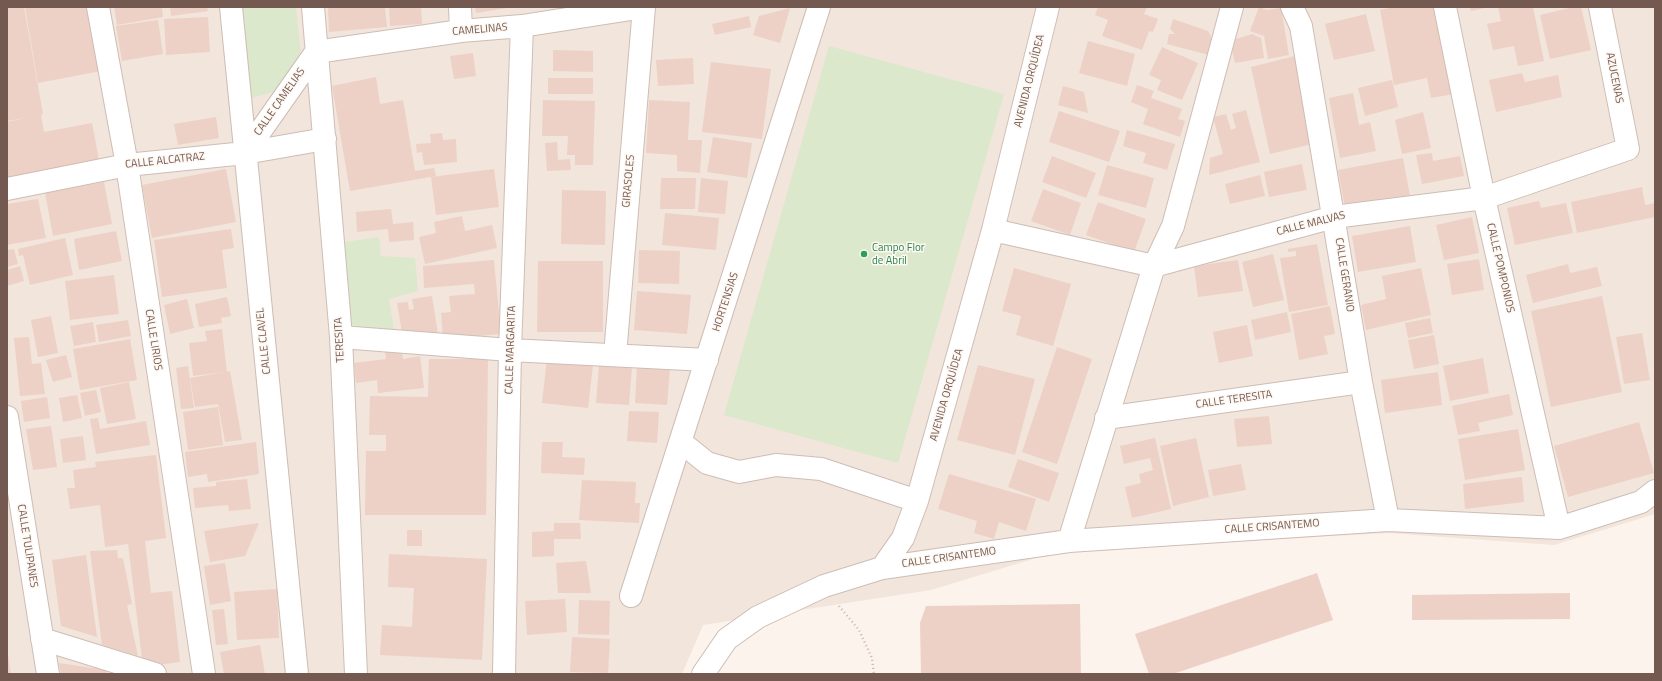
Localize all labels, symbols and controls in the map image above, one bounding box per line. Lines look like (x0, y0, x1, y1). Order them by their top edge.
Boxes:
street label: CAMELINAS (452, 21, 508, 39)
street label: AVENIDA ORQUÍDEA (1012, 33, 1048, 129)
street label: AZUCENAS (1603, 51, 1625, 105)
street label: CALLE CAMELIAS (252, 66, 308, 138)
street label: CALLE ALCATRAZ (124, 150, 206, 172)
street label: GIRASOLES (620, 154, 638, 208)
street label: CALLE MALVAS (1275, 209, 1347, 239)
street label: CALLE POMPONIOS (1483, 222, 1517, 314)
street label: CALLE GERANIO (1332, 237, 1356, 313)
place label: Campo Flor de Abril (872, 241, 925, 267)
marker: Campo Flor de Abril (859, 249, 869, 259)
street label: HORTENSIAS (710, 271, 742, 333)
street label: CALLE MARGARITA (503, 305, 519, 395)
street label: CALLE CLAVEL (254, 307, 274, 375)
street label: CALLE LIRIOS (142, 308, 164, 372)
street label: TERESITA (332, 317, 348, 363)
street label: AVENIDA ORQUÍDEA (927, 347, 967, 443)
street label: CALLE TERESITA (1195, 388, 1273, 412)
street label: CALLE TULIPANES (14, 503, 40, 589)
street label: CALLE CRISANTEMO (1224, 517, 1320, 537)
street label: CALLE CRISANTEMO (901, 545, 997, 571)

